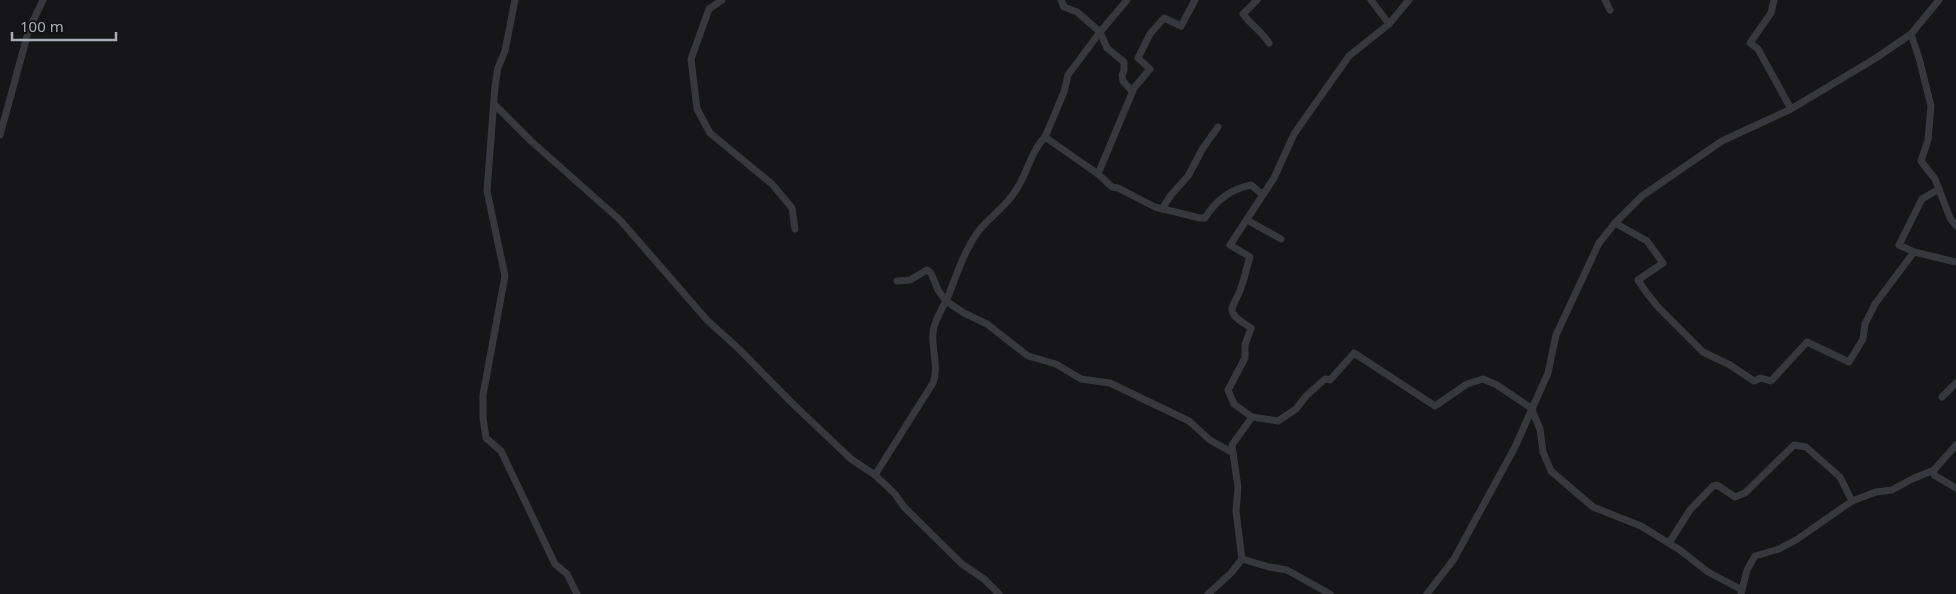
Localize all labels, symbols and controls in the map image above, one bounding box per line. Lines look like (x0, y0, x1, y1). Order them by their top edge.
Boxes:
scale bar (12, 10, 116, 42)
text: 100 m (20, 16, 64, 36)

